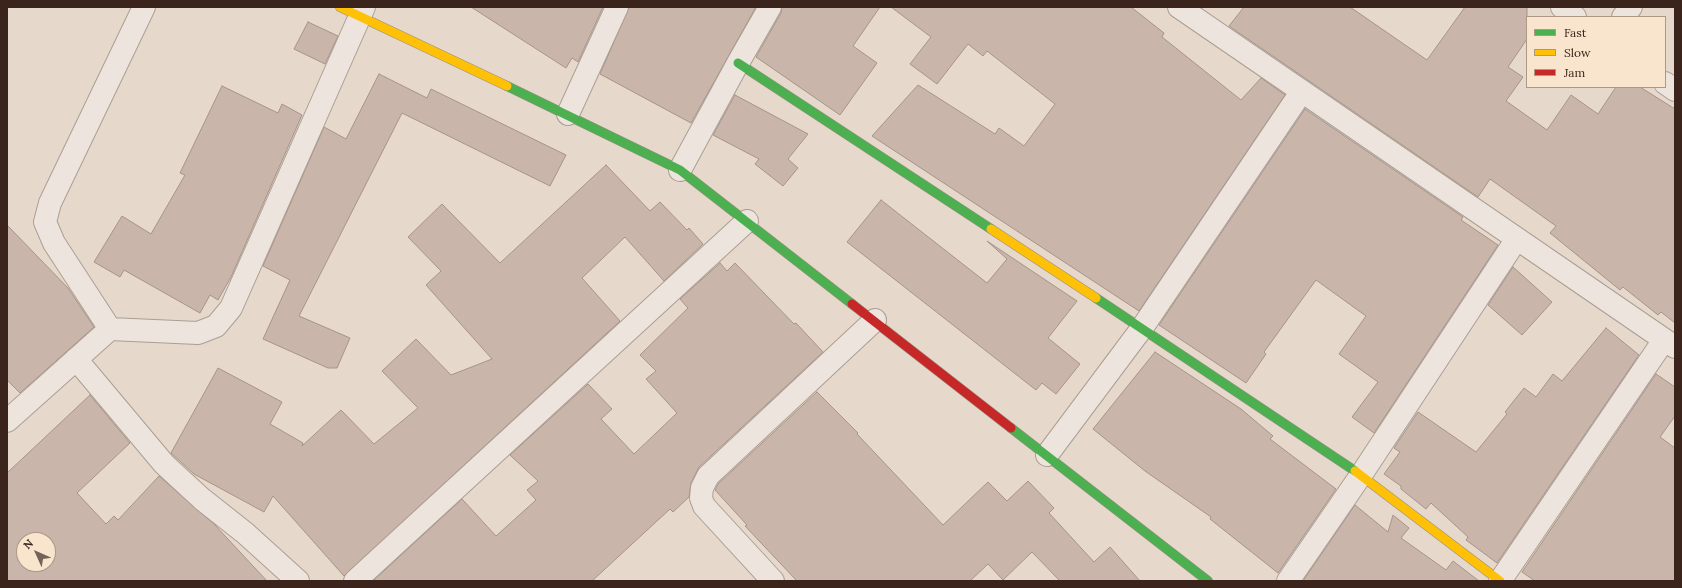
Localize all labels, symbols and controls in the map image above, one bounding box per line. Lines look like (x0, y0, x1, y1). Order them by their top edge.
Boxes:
legend (1526, 16, 1666, 88)
text: Fast (1564, 25, 1587, 40)
text: Slow (1564, 45, 1591, 60)
text: Jam (1564, 65, 1585, 80)
north arrow (16, 532, 56, 572)
text: N (20, 536, 36, 552)

